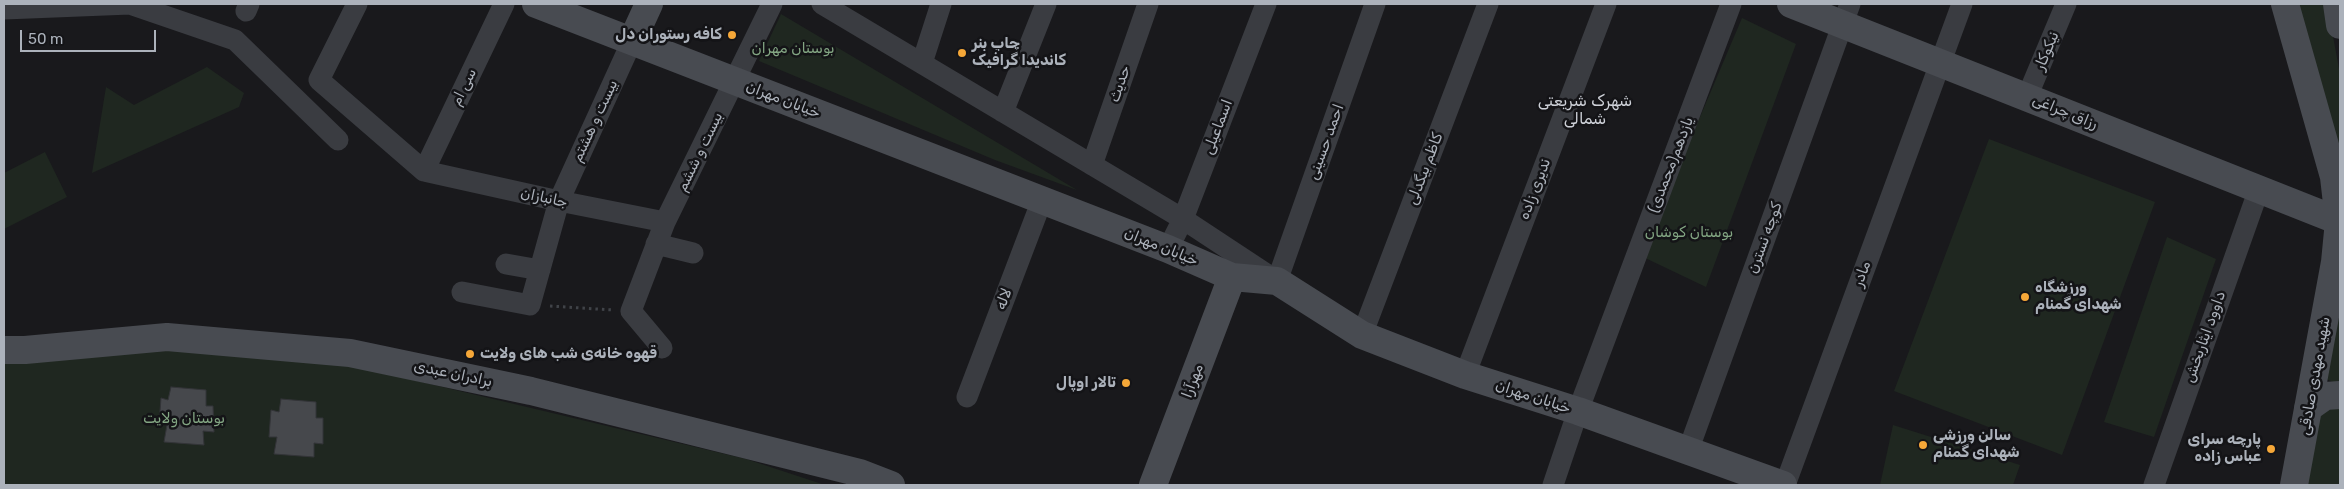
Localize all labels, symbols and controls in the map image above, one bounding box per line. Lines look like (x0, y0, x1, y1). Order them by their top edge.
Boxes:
scale bar (22, 20, 159, 52)
place label: کافه رستوران دل (615, 26, 722, 44)
marker: کافه رستوران دل (726, 29, 738, 41)
street label: نیکوکار (2031, 29, 2063, 73)
text: 50 m (28, 30, 63, 48)
place label: چاپ بنر کاندیدا گرافیک (972, 35, 1066, 70)
park label: بوستان مهران (751, 40, 835, 58)
marker: چاپ بنر کاندیدا گرافیک (956, 47, 968, 59)
street label: حدیث (1105, 63, 1135, 105)
street label: سی ام (447, 65, 481, 109)
street label: بیست و هشتم (568, 77, 622, 165)
street label: خیابان مهران (743, 78, 823, 122)
district label: شهرک شریعتی شمالی (1538, 91, 1632, 129)
street label: رزاق چراغی (2030, 91, 2100, 133)
street label: اسماعیلی (1199, 97, 1237, 157)
street label: احمد حسینی (1304, 102, 1348, 182)
street label: بیست و ششم (673, 109, 727, 195)
street label: یازدهم(محمدی) (1644, 115, 1698, 215)
street label: کاظم بیگدلی (1403, 130, 1447, 208)
street label: ندیری زاده (1515, 156, 1555, 222)
street label: جانبازان (519, 184, 569, 212)
street label: کوچه نسترن (1744, 200, 1786, 276)
street label: خیابان مهران (1121, 224, 1201, 270)
park label: بوستان کوشان (1645, 224, 1733, 242)
street label: مادر (1849, 259, 1875, 289)
place label: ورزشگاه شهدای گمنام (2035, 279, 2122, 314)
street label: لاله (992, 286, 1016, 312)
street label: داوود ایثاربخش (2180, 289, 2230, 385)
marker: ورزشگاه شهدای گمنام (2019, 291, 2031, 303)
street label: شهید مهدی صادقی (2296, 315, 2334, 437)
place label: قهوه خانه‌ی شب های ولایت (480, 345, 657, 363)
marker: قهوه خانه‌ی شب های ولایت (464, 348, 476, 360)
street label: برادران عبدی (412, 357, 494, 391)
street label: مهرآرا (1178, 361, 1208, 401)
place label: تالار اوپال (1056, 374, 1116, 392)
street label: خیابان مهران (1493, 376, 1573, 418)
marker: تالار اوپال (1120, 377, 1132, 389)
park label: بوستان ولایت (143, 410, 225, 428)
place label: سالن ورزشی شهدای گمنام (1933, 427, 2020, 462)
place label: پارچه سرای عباس زاده (2188, 431, 2261, 466)
marker: سالن ورزشی شهدای گمنام (1917, 439, 1929, 451)
marker: پارچه سرای عباس زاده (2265, 443, 2277, 455)

